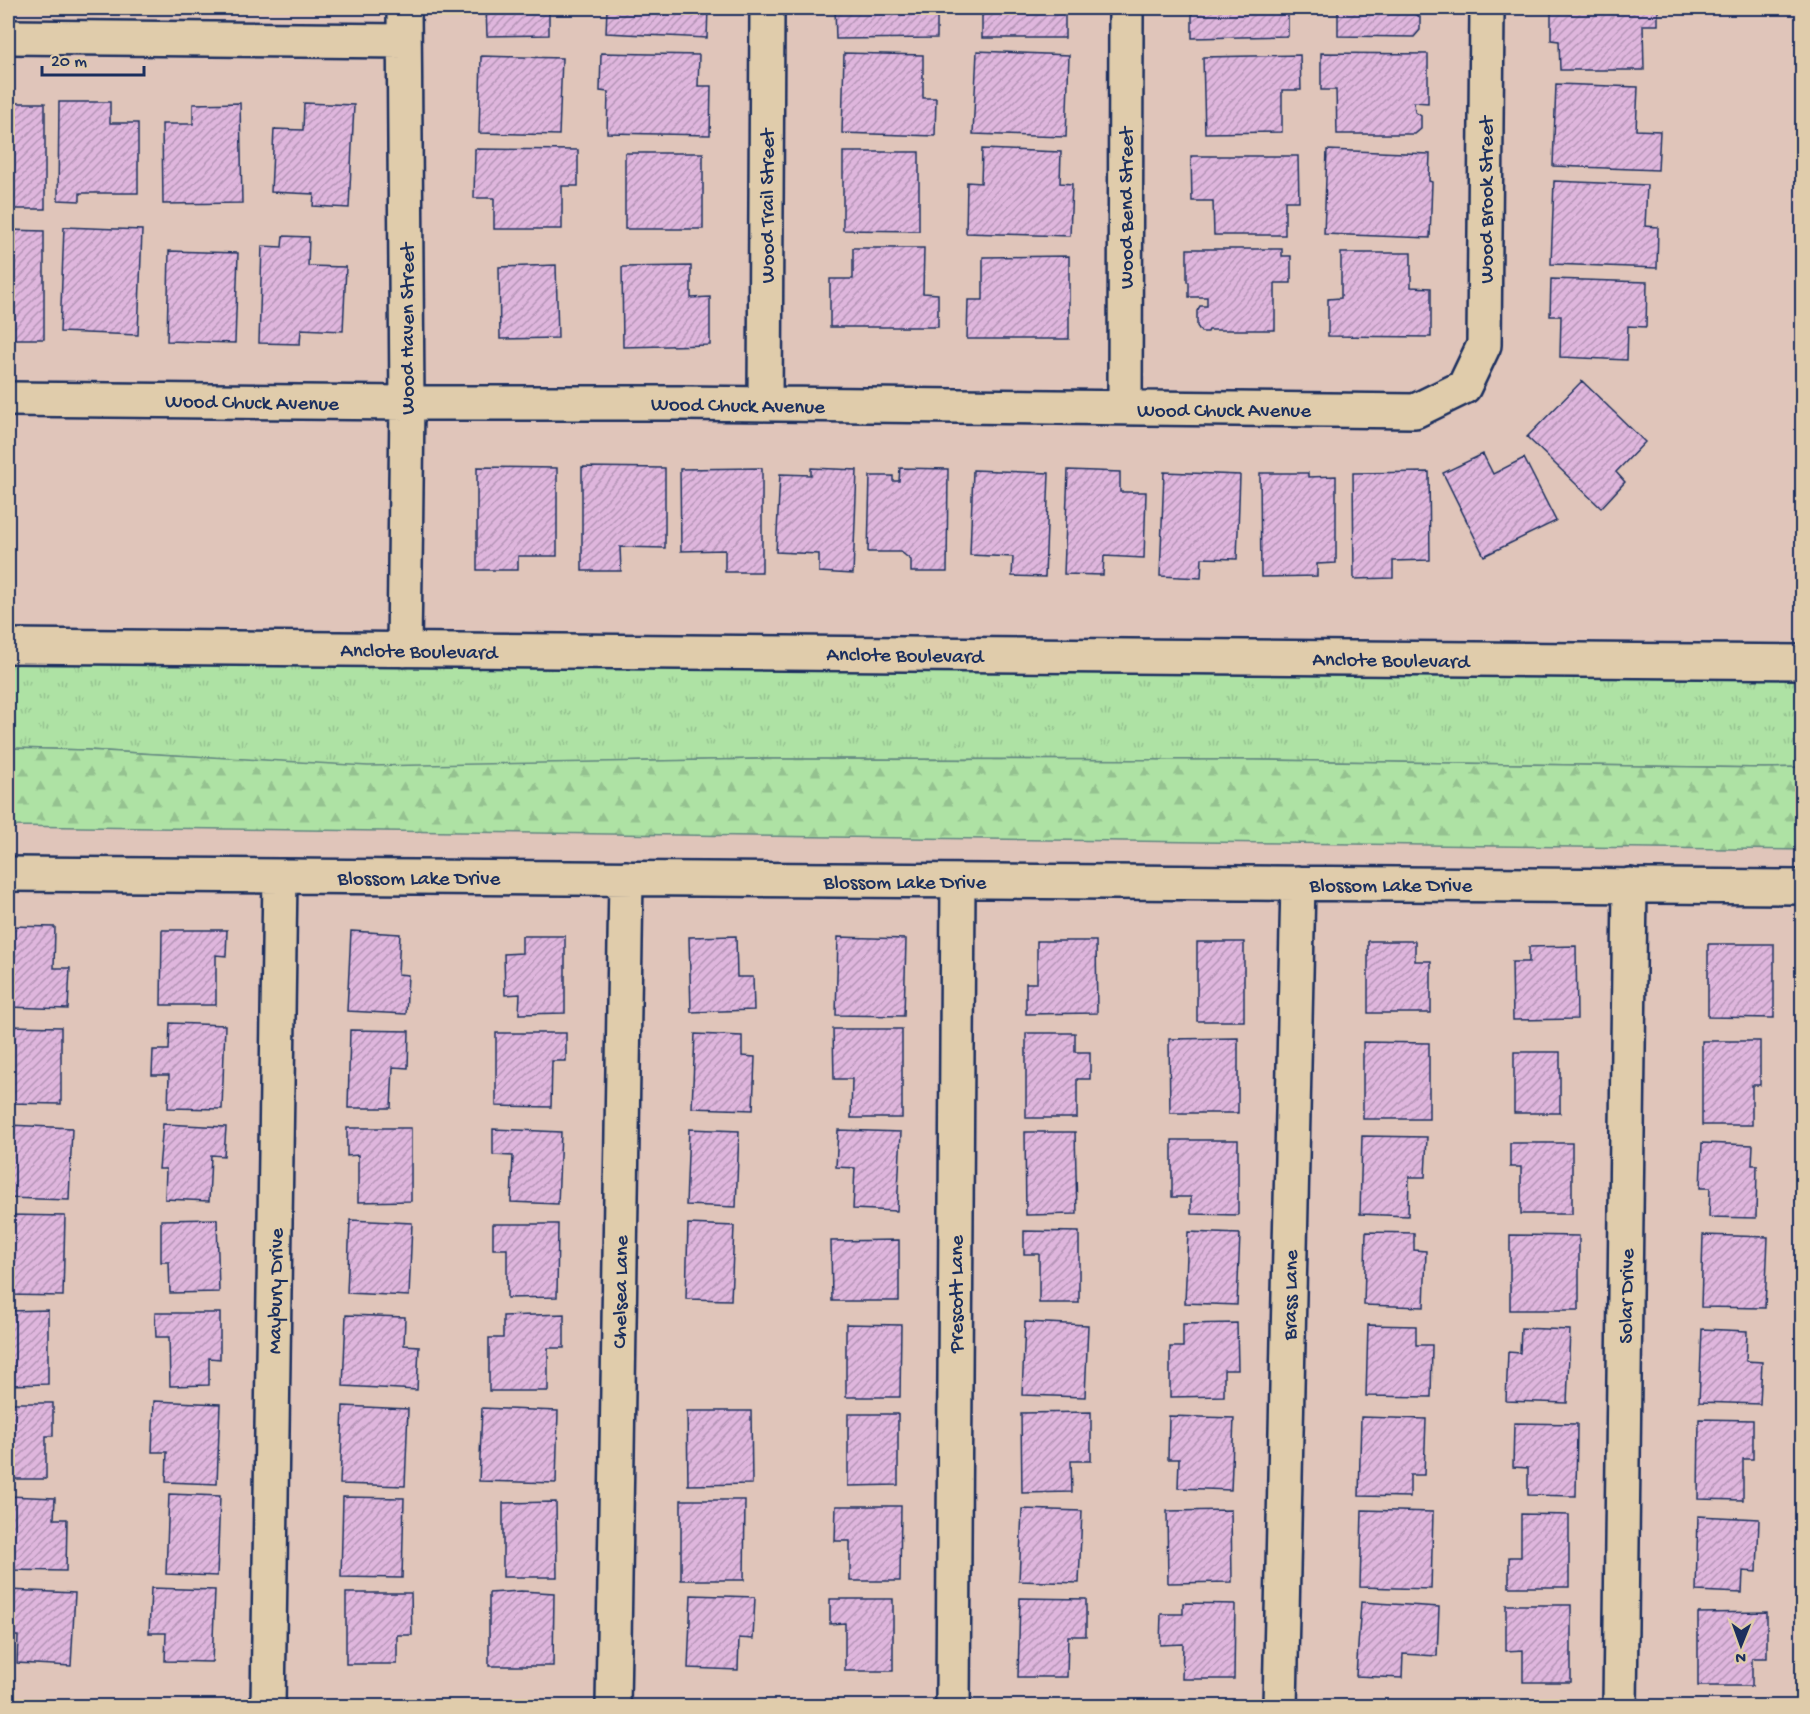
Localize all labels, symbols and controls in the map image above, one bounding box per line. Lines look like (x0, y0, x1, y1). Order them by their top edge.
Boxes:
scale bar (42, 39, 144, 77)
text: 20 m (51, 52, 87, 73)
street label: Wood Brook Street (1476, 114, 1501, 284)
street label: Wood Bend Street (1116, 125, 1141, 289)
street label: Wood Trail Street (757, 126, 782, 283)
street label: Wood Haven Street (397, 241, 422, 415)
street label: Wood Chuck Avenue (165, 390, 340, 419)
street label: Wood Chuck Avenue (651, 393, 826, 422)
street label: Wood Chuck Avenue (1137, 400, 1312, 425)
street label: Anclote Boulevard (340, 640, 499, 667)
street label: Anclote Boulevard (826, 644, 985, 671)
street label: Anclote Boulevard (1312, 649, 1471, 676)
street label: Blossom Lake Drive (337, 868, 502, 893)
street label: Blossom Lake Drive (823, 872, 988, 897)
street label: Blossom Lake Drive (1309, 875, 1474, 900)
street label: Maybury Drive (264, 1227, 291, 1354)
street label: Chelsea Lane (609, 1234, 636, 1349)
street label: Prescott Lane (946, 1234, 971, 1354)
street label: Solar Drive (1615, 1247, 1642, 1344)
street label: Brass Lane (1279, 1248, 1306, 1341)
north arrow (1711, 1615, 1771, 1675)
text: N (1735, 1647, 1746, 1666)

